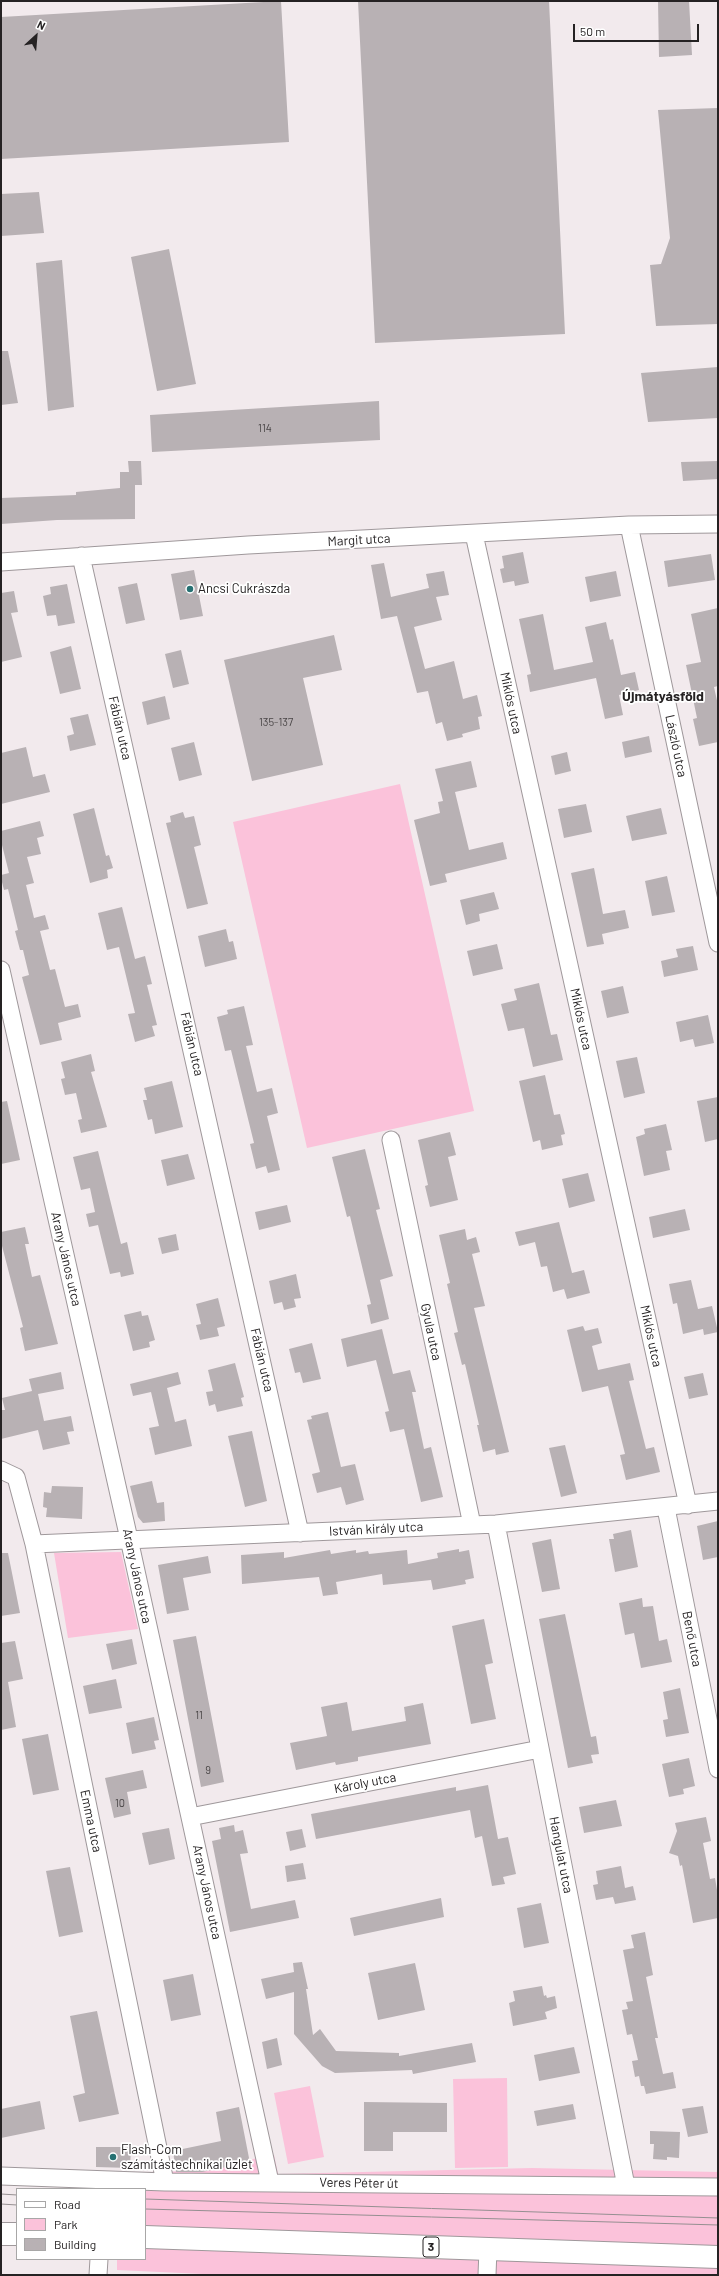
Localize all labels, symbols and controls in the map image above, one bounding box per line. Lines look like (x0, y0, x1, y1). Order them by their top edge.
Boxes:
north arrow (16, 16, 56, 56)
scale bar (575, 16, 701, 42)
text: N (35, 17, 48, 32)
text: 50 m (580, 24, 605, 38)
house number: 114 (258, 421, 272, 435)
street label: Margit utca (327, 531, 391, 549)
place label: Ancsi Cukrászda (198, 581, 290, 597)
marker: Ancsi Cukrászda (185, 584, 195, 594)
street label: Miklós utca (497, 671, 525, 735)
district label: Újmátyásföld (622, 688, 704, 704)
street label: Fábián utca (105, 695, 135, 761)
street label: László utca (662, 713, 690, 779)
house number: 135-137 (259, 715, 293, 729)
street label: Miklós utca (567, 987, 595, 1051)
street label: Fábián utca (177, 1011, 207, 1077)
street label: Arany János utca (48, 1210, 84, 1308)
street label: Gyula utca (417, 1302, 445, 1362)
street label: Miklós utca (637, 1304, 665, 1368)
street label: Fábián utca (247, 1327, 277, 1393)
street label: István király utca (329, 1519, 423, 1539)
street label: Arany János utca (119, 1527, 155, 1625)
street label: Benő utca (679, 1610, 705, 1668)
house number: 11 (195, 1708, 203, 1722)
house number: 9 (205, 1763, 211, 1777)
street label: Károly utca (333, 1769, 397, 1797)
street label: Emma utca (77, 1788, 105, 1854)
house number: 10 (115, 1796, 125, 1810)
street label: Hangulat utca (546, 1815, 576, 1895)
street label: Arany János utca (189, 1843, 225, 1941)
place label: Flash-Com számítástechnikai üzlet (121, 2142, 253, 2173)
marker: Flash-Com számítástechnikai üzlet (108, 2152, 118, 2162)
street label: Veres Péter út (319, 2175, 399, 2191)
legend (16, 2188, 146, 2260)
text: Road (54, 2197, 81, 2211)
text: Park (54, 2217, 78, 2231)
text: Building (54, 2237, 96, 2251)
road number: 3 (423, 2237, 439, 2257)

